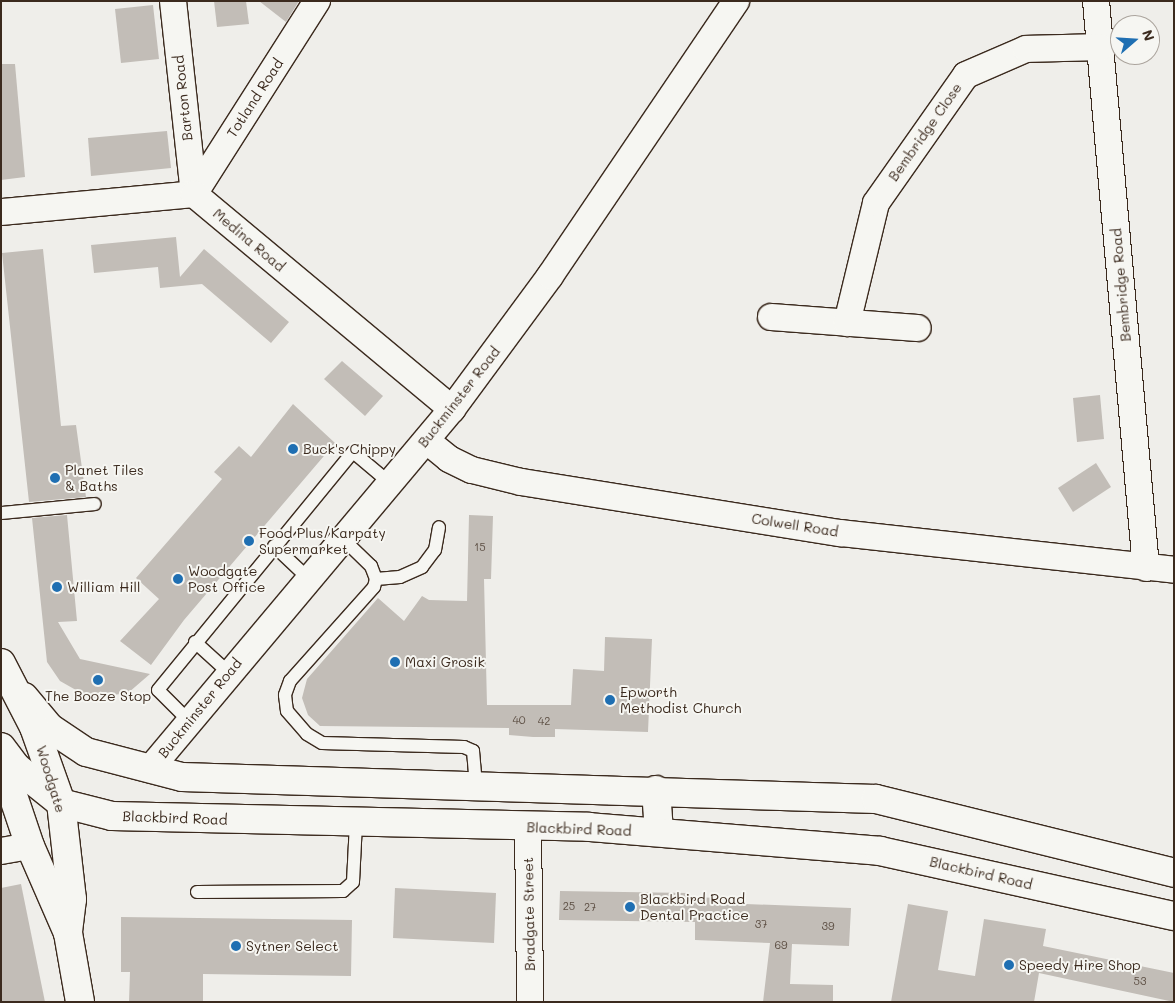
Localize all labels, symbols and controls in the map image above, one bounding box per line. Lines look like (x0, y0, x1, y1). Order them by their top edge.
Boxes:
north arrow (1110, 15, 1160, 65)
text: N (1138, 27, 1159, 43)
street label: Barton Road (170, 54, 196, 142)
street label: Totland Road (223, 55, 287, 141)
street label: Bembridge Close (885, 80, 965, 184)
street label: Medina Road (210, 205, 288, 275)
street label: Bembridge Road (1108, 228, 1134, 342)
street label: Buckminster Road (414, 343, 504, 451)
place label: Buck's Chippy (303, 441, 396, 457)
marker: Buck's Chippy (287, 443, 299, 455)
place label: Planet Tiles & Baths (65, 462, 144, 494)
marker: Planet Tiles & Baths (49, 472, 61, 484)
street label: Colwell Road (750, 510, 840, 540)
place label: Food Plus/Karpaty Supermarket (259, 525, 386, 558)
marker: Food Plus/Karpaty Supermarket (243, 535, 255, 547)
house number: 15 (474, 540, 486, 554)
place label: Woodgate Post Office (188, 563, 265, 596)
marker: Woodgate Post Office (172, 573, 184, 585)
place label: William Hill (67, 579, 141, 595)
marker: William Hill (51, 581, 63, 593)
place label: Maxi Grosik (405, 654, 485, 670)
street label: Buckminster Road (155, 655, 245, 761)
marker: Maxi Grosik (389, 656, 401, 668)
marker: The Booze Stop (92, 674, 104, 686)
place label: Epworth Methodist Church (620, 684, 741, 716)
place label: The Booze Stop (45, 688, 151, 704)
marker: Epworth Methodist Church (604, 694, 616, 706)
house number: 40 (512, 713, 526, 727)
house number: 42 (538, 714, 550, 728)
street label: Woodgate (33, 743, 69, 815)
street label: Blackbird Road (122, 808, 228, 828)
street label: Blackbird Road (526, 819, 632, 839)
street label: Blackbird Road (928, 853, 1034, 893)
street label: Bradgate Street (520, 857, 538, 971)
place label: Blackbird Road Dental Practice (640, 891, 749, 924)
house number: 25 (563, 899, 575, 913)
house number: 27 (584, 900, 596, 914)
marker: Blackbird Road Dental Practice (624, 901, 636, 913)
house number: 37 (755, 917, 767, 931)
house number: 39 (822, 919, 834, 933)
place label: Sytner Select (246, 938, 338, 954)
house number: 69 (774, 938, 788, 952)
marker: Sytner Select (230, 940, 242, 952)
place label: Speedy Hire Shop (1019, 957, 1141, 973)
marker: Speedy Hire Shop (1003, 959, 1015, 971)
house number: 53 (1134, 974, 1146, 988)

